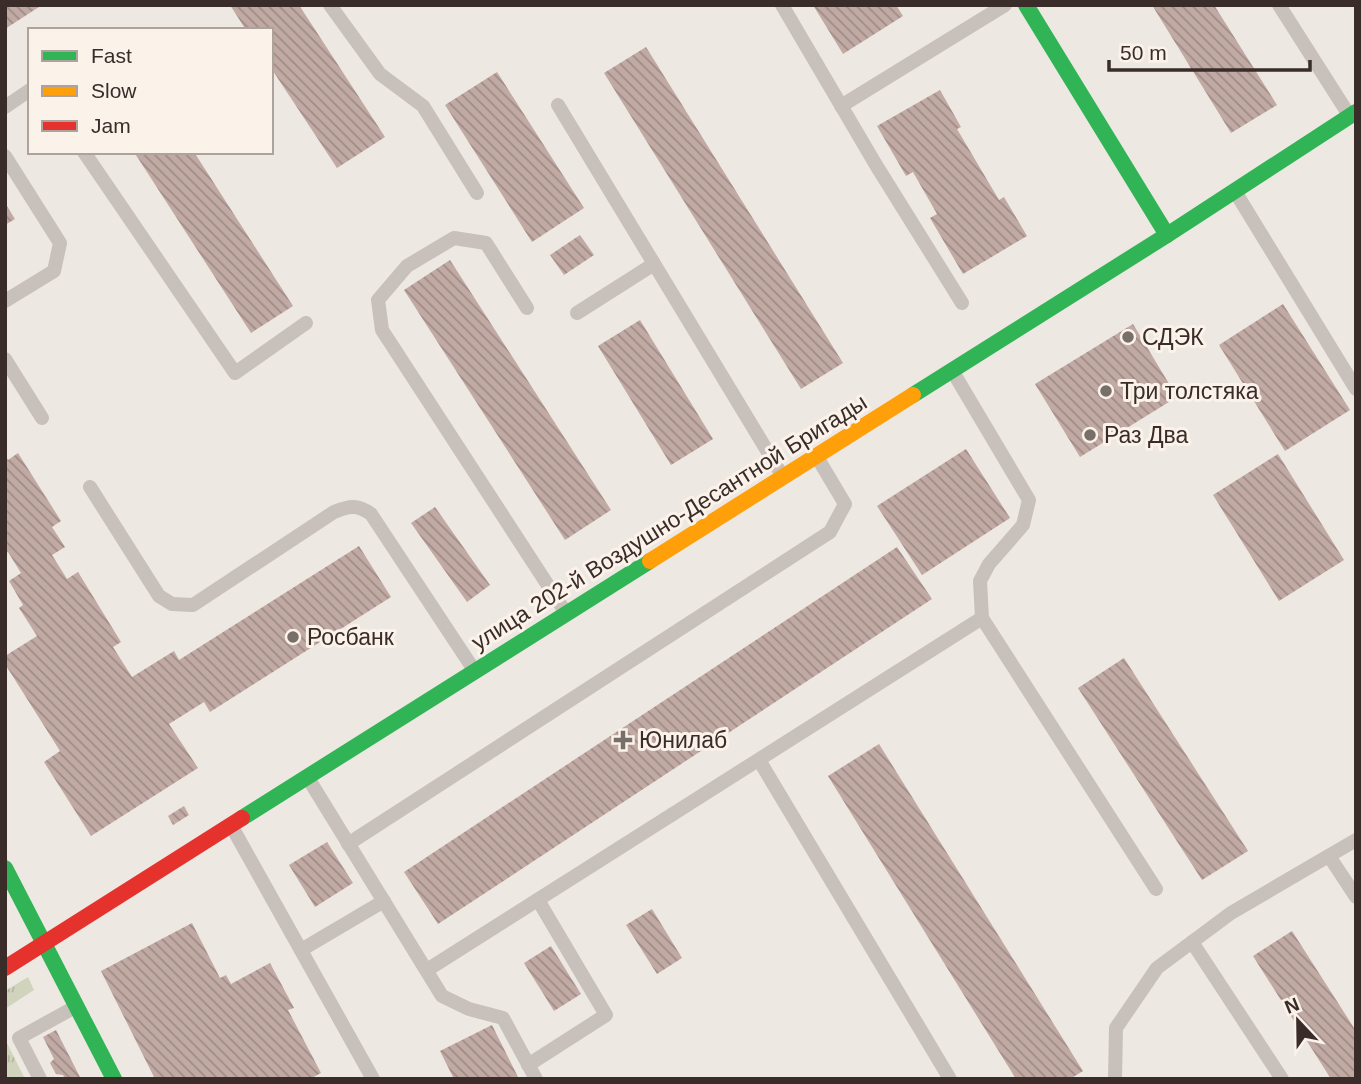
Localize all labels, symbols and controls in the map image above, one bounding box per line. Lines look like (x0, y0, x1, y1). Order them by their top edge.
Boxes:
legend (28, 28, 273, 154)
scale bar (1109, 28, 1310, 72)
text: 50 m (1120, 41, 1167, 64)
text: Fast (91, 44, 132, 67)
text: Slow (91, 79, 137, 102)
text: Jam (91, 114, 131, 137)
place label: СДЭК (1142, 324, 1204, 350)
marker: СДЭК (1120, 329, 1136, 345)
place label: Три толстяка (1120, 378, 1259, 404)
marker: Три толстяка (1098, 383, 1114, 399)
street label: улица 202-й Воздушно-Десантной Бригады (466, 389, 872, 655)
place label: Раз Два (1104, 422, 1189, 448)
marker: Раз Два (1082, 427, 1098, 443)
place label: Росбанк (307, 624, 395, 650)
marker: Росбанк (285, 629, 301, 645)
place label: Юнилаб (639, 727, 727, 753)
marker: Юнилаб (613, 730, 633, 750)
north arrow (1263, 986, 1333, 1056)
text: N (1282, 993, 1302, 1018)

